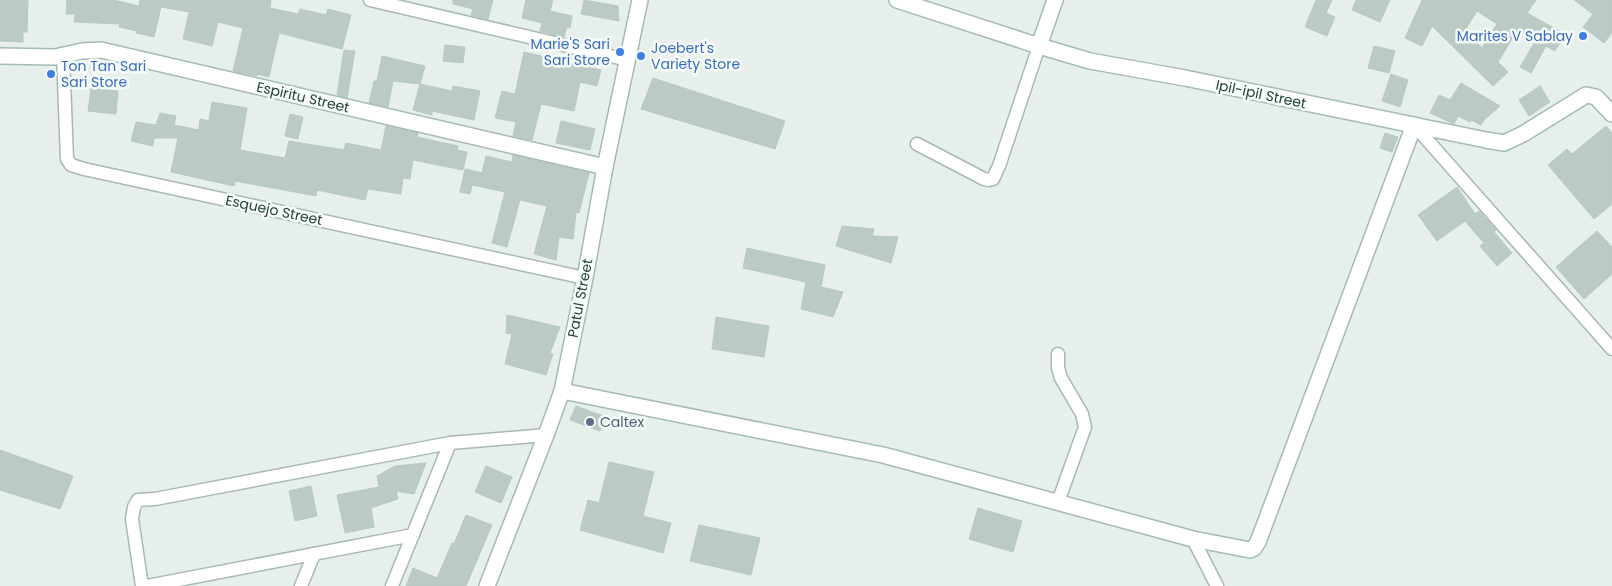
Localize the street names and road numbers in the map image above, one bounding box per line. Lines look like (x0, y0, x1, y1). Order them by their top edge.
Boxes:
street label: Ipil-ipil Street (1214, 75, 1308, 113)
street label: Espiritu Street (255, 77, 351, 117)
street label: Esquejo Street (224, 190, 324, 230)
street label: Patul Street (563, 257, 597, 339)

